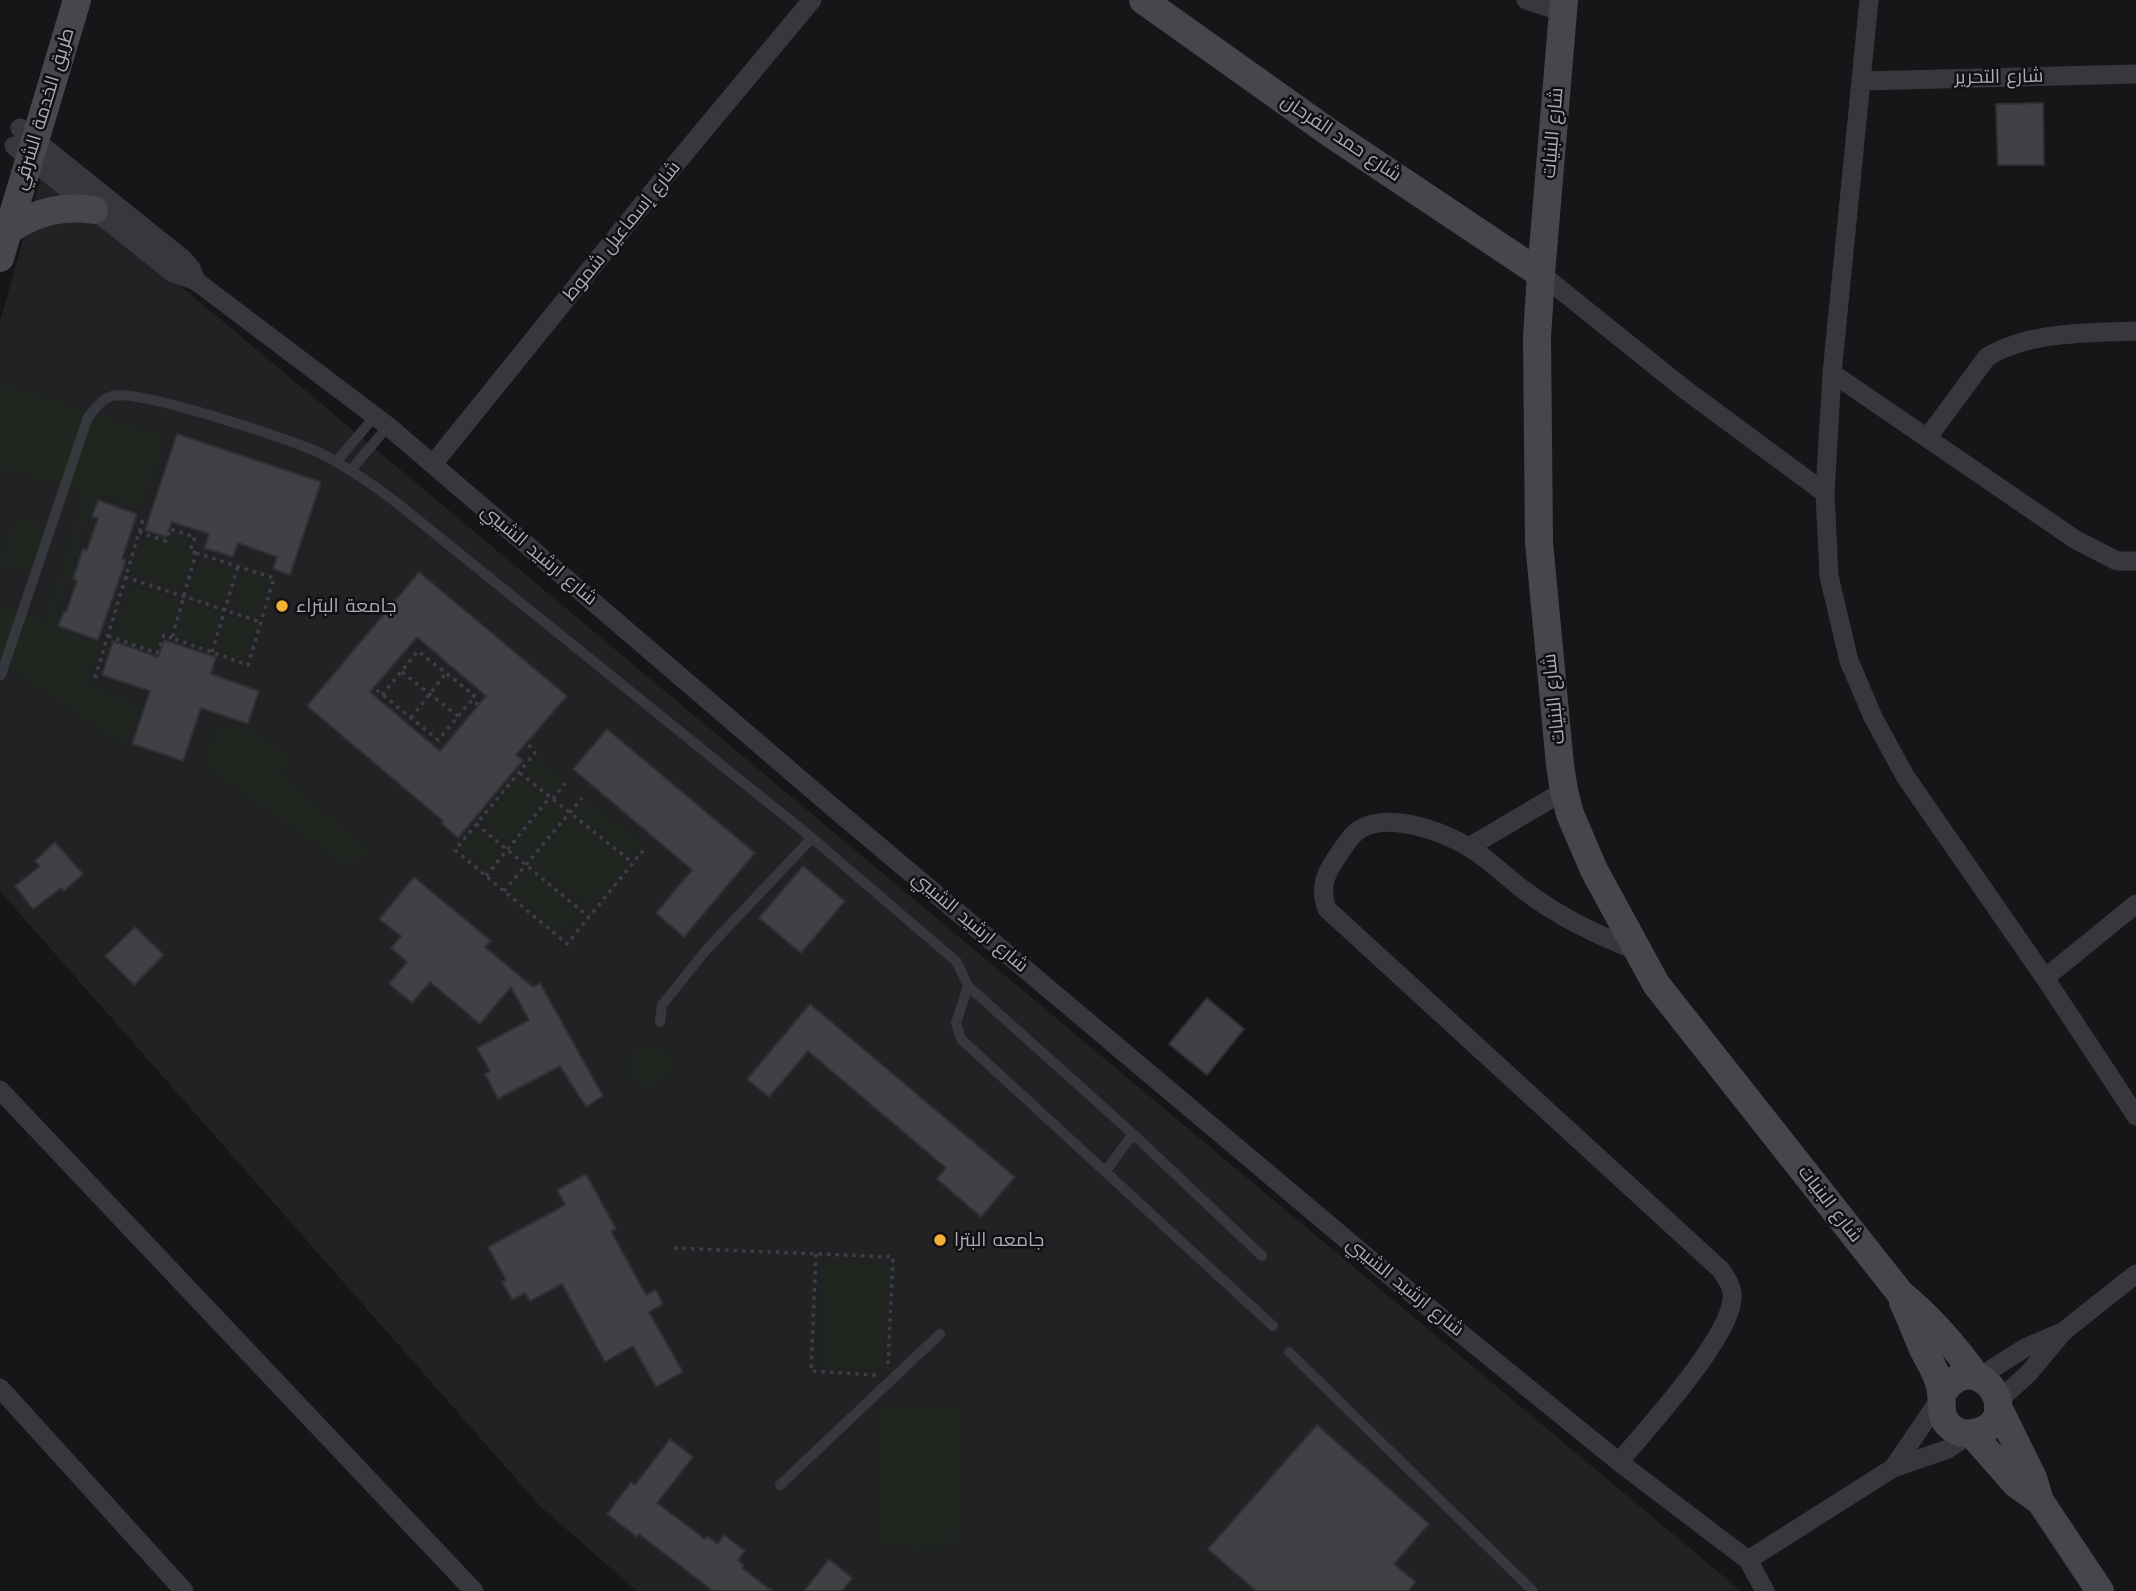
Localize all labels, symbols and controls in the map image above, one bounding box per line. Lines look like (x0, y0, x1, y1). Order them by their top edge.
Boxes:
street label: طريق الخدمة الشرقي (9, 25, 79, 193)
street label: شارع التحرير (1954, 65, 2044, 89)
street label: شارع البنيات (1538, 87, 1568, 179)
street label: شارع حمد الفرحان (1276, 89, 1406, 187)
street label: شارع إسماعيل شموط (559, 157, 685, 305)
street label: شارع ارشيد الشيبي (476, 500, 602, 610)
place label: جامعة البتراء (296, 595, 397, 617)
marker: جامعة البتراء (274, 598, 290, 614)
street label: شارع البنيات (1538, 653, 1570, 745)
street label: شارع ارشيد الشيبي (907, 867, 1033, 977)
street label: شارع البنيات (1793, 1161, 1867, 1247)
place label: جامعه البترا (954, 1229, 1044, 1251)
marker: جامعه البترا (932, 1232, 948, 1248)
street label: شارع ارشيد الشيبي (1342, 1233, 1468, 1341)

